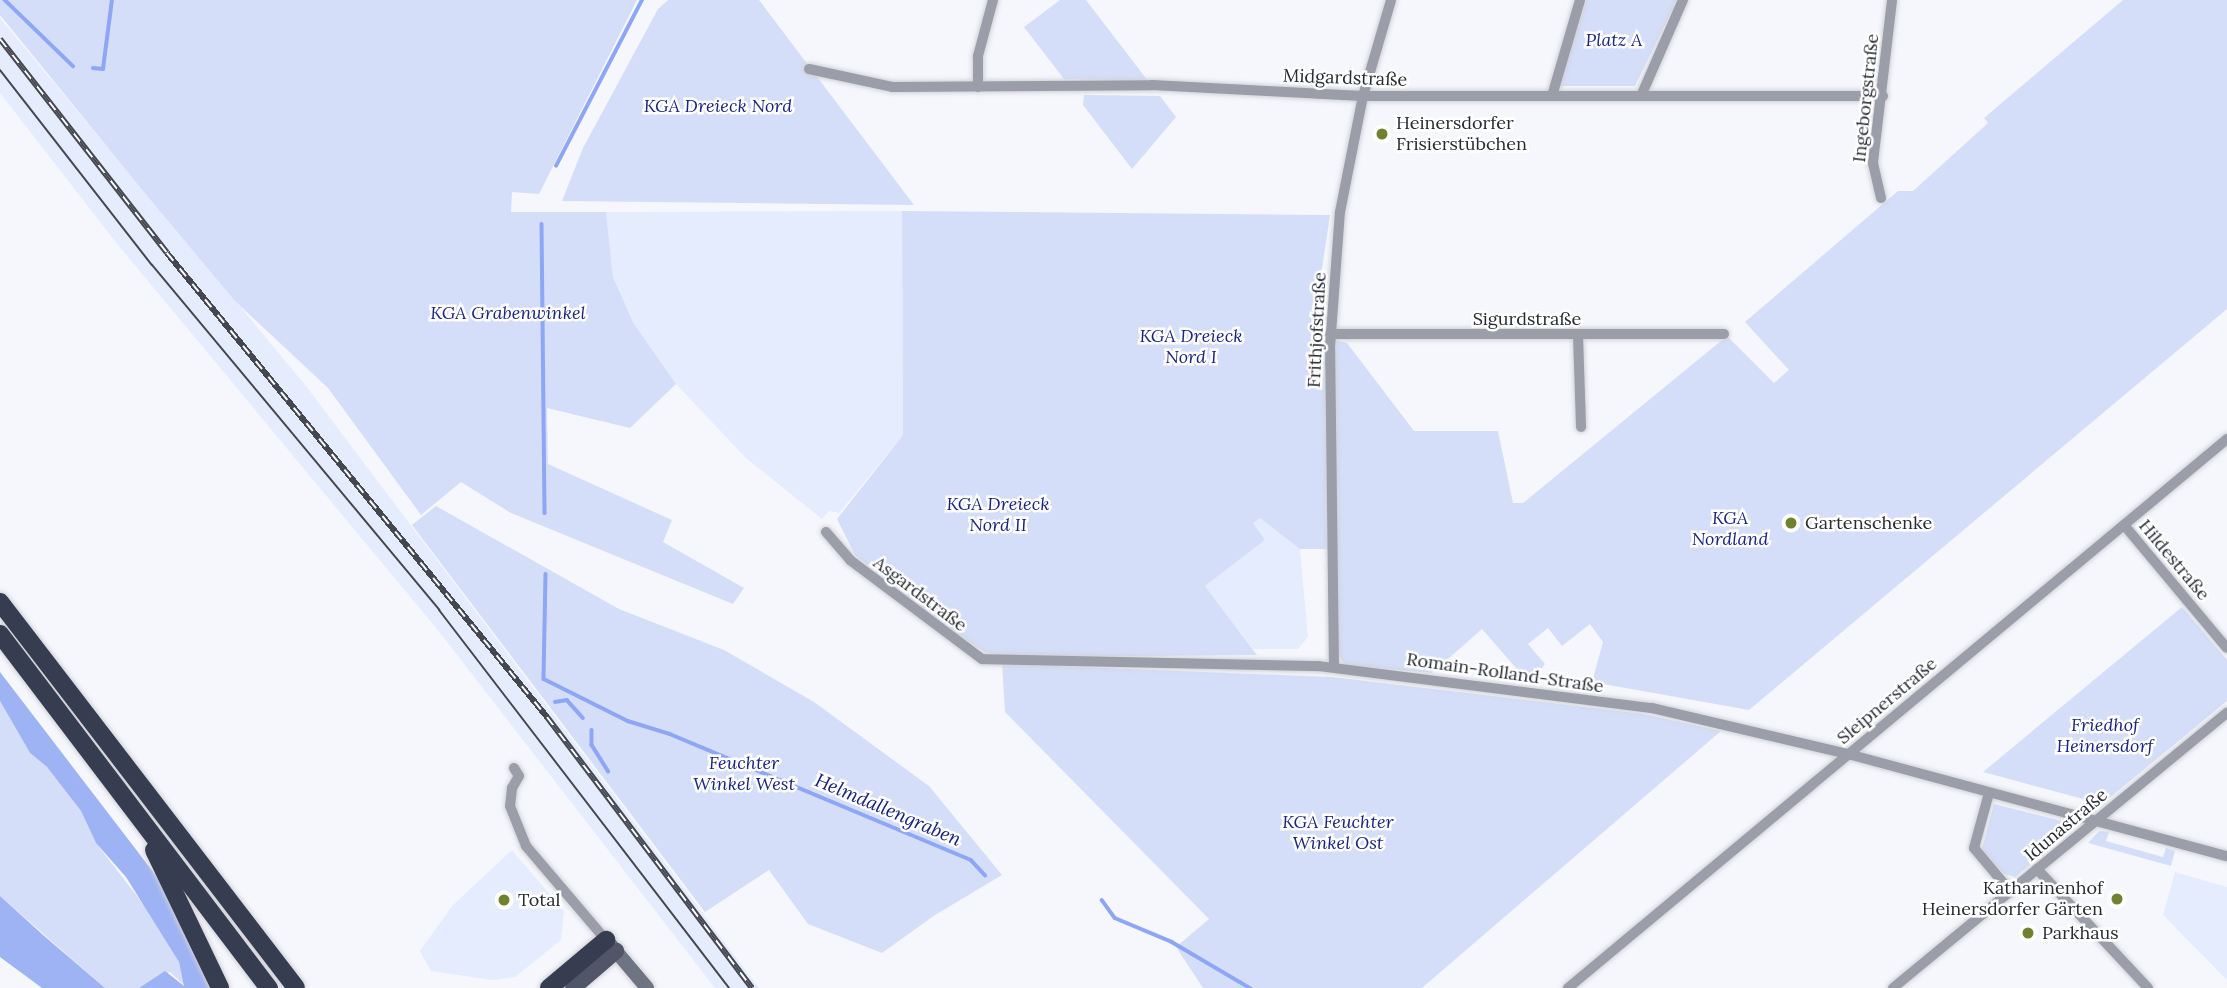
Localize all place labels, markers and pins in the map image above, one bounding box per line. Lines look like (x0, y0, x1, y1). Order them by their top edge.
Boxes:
place label: Heinersdorfer Frisierstübchen (1396, 113, 1527, 156)
marker: Heinersdorfer Frisierstübchen (1374, 126, 1390, 142)
place label: Gartenschenke (1805, 512, 1932, 534)
marker: Gartenschenke (1783, 515, 1799, 531)
place label: Katharinenhof Heinersdorfer Gärten (1922, 878, 2103, 920)
place label: Total (518, 889, 560, 911)
marker: Katharinenhof Heinersdorfer Gärten (2109, 891, 2125, 907)
marker: Total (496, 892, 512, 908)
place label: Parkhaus (2042, 922, 2118, 944)
marker: Parkhaus (2020, 925, 2036, 941)

